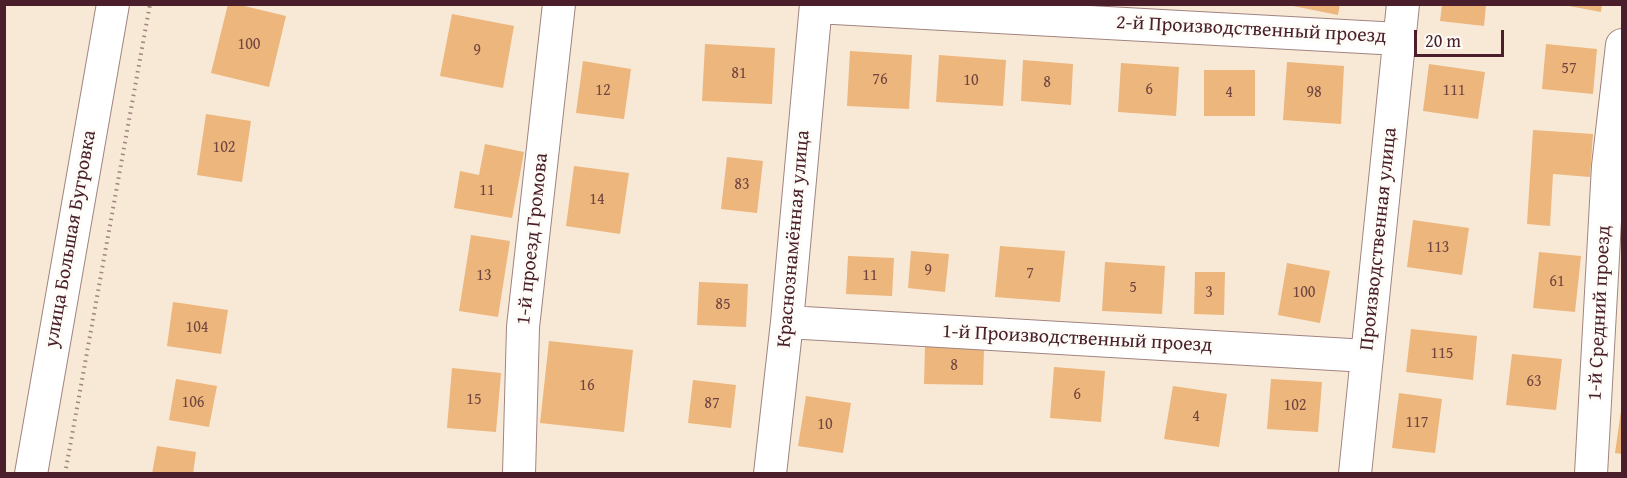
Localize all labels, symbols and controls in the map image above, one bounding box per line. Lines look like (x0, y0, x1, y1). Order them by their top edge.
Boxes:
street label: 2-й Производственный проезд (1115, 11, 1387, 49)
scale bar (1417, 18, 1507, 56)
text: 20 m (1425, 27, 1461, 54)
house number: 100 (237, 35, 261, 55)
house number: 9 (473, 41, 481, 61)
house number: 57 (1561, 59, 1577, 79)
house number: 81 (731, 64, 747, 84)
house number: 76 (872, 70, 888, 90)
house number: 10 (963, 71, 979, 91)
house number: 8 (1043, 73, 1051, 93)
house number: 6 (1145, 80, 1153, 100)
house number: 12 (595, 81, 611, 101)
house number: 111 (1442, 81, 1466, 101)
house number: 4 (1225, 83, 1233, 103)
house number: 98 (1306, 83, 1322, 103)
street label: Производственная улица (1355, 126, 1403, 352)
street label: улица Большая Бугровка (40, 128, 102, 350)
street label: Краснознамённая улица (773, 129, 815, 349)
house number: 102 (212, 138, 236, 158)
street label: 1-й проезд Громова (512, 152, 554, 326)
house number: 83 (734, 175, 750, 195)
house number: 11 (479, 181, 495, 201)
house number: 14 (589, 190, 605, 210)
street label: 1-й Средний проезд (1583, 225, 1617, 401)
house number: 113 (1426, 238, 1450, 258)
house number: 9 (924, 261, 932, 281)
house number: 7 (1026, 264, 1034, 284)
house number: 13 (476, 266, 492, 286)
house number: 11 (862, 266, 878, 286)
house number: 61 (1549, 272, 1565, 292)
house number: 5 (1129, 278, 1137, 298)
house number: 3 (1205, 283, 1213, 303)
house number: 100 (1292, 283, 1316, 303)
house number: 85 (715, 295, 731, 315)
house number: 104 (185, 318, 209, 338)
street label: 1-й Производственный проезд (941, 320, 1213, 358)
house number: 115 (1430, 344, 1454, 364)
house number: 8 (950, 356, 958, 376)
house number: 63 (1526, 372, 1542, 392)
house number: 16 (579, 376, 595, 396)
house number: 6 (1073, 385, 1081, 405)
house number: 15 (466, 390, 482, 410)
house number: 106 (181, 393, 205, 413)
house number: 87 (704, 394, 720, 414)
house number: 102 (1283, 396, 1307, 416)
house number: 4 (1192, 407, 1200, 427)
house number: 117 (1405, 413, 1429, 433)
house number: 10 (817, 415, 833, 435)

